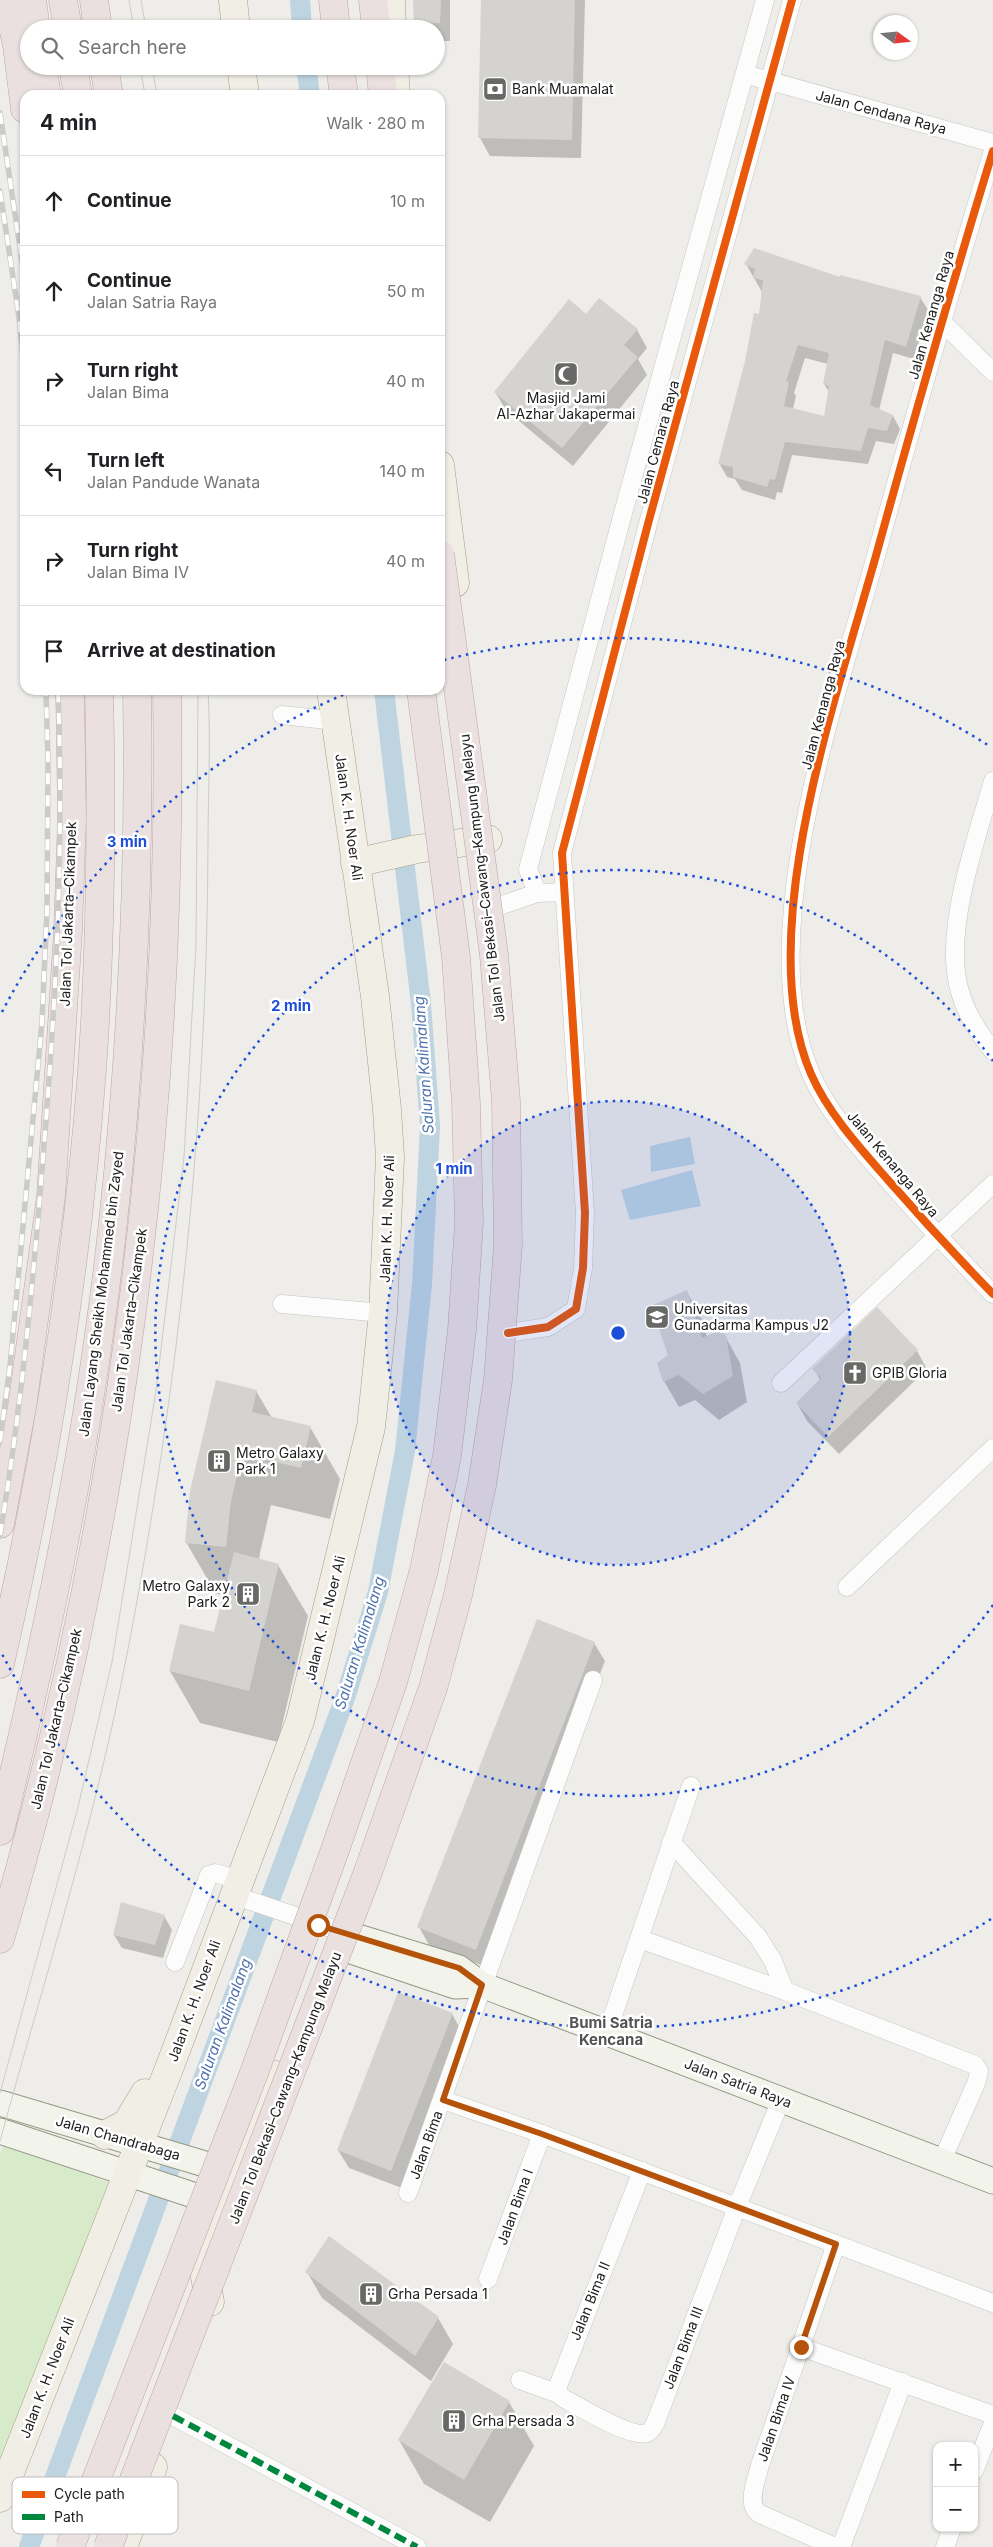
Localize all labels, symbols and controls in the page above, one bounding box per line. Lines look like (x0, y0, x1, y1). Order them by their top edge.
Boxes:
north arrow (873, 15, 918, 60)
search box (20, 20, 445, 75)
icon: search (38, 34, 66, 62)
text: Search here (78, 36, 187, 59)
bank icon: Bank Muamalat (482, 76, 508, 102)
place label: Bank Muamalat (512, 80, 614, 97)
street label: Jalan Cendana Raya (814, 86, 948, 137)
text: 4 min (40, 110, 97, 135)
text: Walk · 280 m (327, 113, 425, 133)
icon: ahead (40, 187, 68, 215)
text: Continue (87, 189, 172, 212)
text: 10 m (390, 191, 425, 211)
street label: Jalan Kenanga Raya (904, 248, 957, 381)
text: Continue (87, 269, 172, 292)
icon: ahead (40, 277, 68, 305)
text: 50 m (387, 281, 425, 301)
text: Jalan Satria Raya (87, 292, 217, 312)
text: Turn right (87, 359, 178, 382)
mosque icon: Masjid Jami Al-Azhar Jakapermai (553, 361, 579, 387)
icon: right (40, 367, 68, 395)
text: 40 m (386, 371, 425, 391)
street label: Jalan Cemara Raya (633, 378, 682, 505)
text: Jalan Bima (87, 382, 169, 402)
place label: Masjid Jami Al-Azhar Jakapermai (497, 389, 635, 422)
text: Turn left (87, 449, 165, 472)
icon: left (40, 457, 68, 485)
text: 140 m (380, 461, 425, 481)
text: Jalan Pandude Wanata (87, 472, 260, 492)
text: Turn right (87, 539, 178, 562)
icon: right (40, 547, 68, 575)
text: 40 m (386, 551, 425, 571)
text: Jalan Bima IV (87, 562, 189, 582)
icon: arrive (40, 637, 68, 665)
street label: Jalan Kenanga Raya (797, 638, 848, 771)
text: Arrive at destination (87, 639, 276, 662)
street label: Jalan Tol Bekasi–Cawang–Kampung Melayu (455, 733, 508, 1023)
street label: Jalan K. H. Noer Ali (332, 752, 367, 881)
street label: Jalan Tol Jakarta–Cikampek (56, 821, 79, 1007)
text: 3 min (107, 832, 147, 851)
water label: Saluran Kalimalang (409, 995, 438, 1135)
text: 2 min (271, 996, 311, 1015)
street label: Jalan Kenanga Raya (844, 1107, 943, 1220)
street label: Jalan Layang Sheikh Mohammed bin Zayed (75, 1150, 126, 1438)
street label: Jalan K. H. Noer Ali (376, 1155, 397, 1283)
text: 1 min (435, 1159, 473, 1178)
street label: Jalan Tol Jakarta–Cikampek (107, 1227, 150, 1413)
place label: Universitas Gunadarma Kampus J2 (674, 1300, 829, 1333)
school or university icon: Universitas Gunadarma Kampus J2 (644, 1304, 670, 1330)
centre of rings (609, 1324, 627, 1342)
church icon: GPIB Gloria (842, 1360, 868, 1386)
place label: GPIB Gloria (872, 1364, 947, 1381)
place label: Metro Galaxy Park 1 (236, 1444, 324, 1477)
building icon: Metro Galaxy Park 1 (206, 1448, 232, 1474)
street label: Jalan K. H. Noer Ali (301, 1554, 348, 1682)
water label: Saluran Kalimalang (330, 1574, 389, 1712)
place label: Metro Galaxy Park 2 (142, 1577, 230, 1610)
building icon: Metro Galaxy Park 2 (235, 1581, 261, 1607)
street label: Jalan Tol Jakarta–Cikampek (26, 1626, 85, 1811)
route start (307, 1914, 330, 1937)
street label: Jalan K. H. Noer Ali (164, 1938, 223, 2064)
street label: Jalan Tol Bekasi–Cawang–Kampung Melayu (225, 1949, 344, 2226)
water label: Saluran Kalimalang (190, 1956, 255, 2092)
district label: Bumi Satria Kencana (569, 2013, 653, 2049)
street label: Jalan Satria Raya (682, 2054, 794, 2111)
street label: Jalan Bima (405, 2108, 446, 2182)
street label: Jalan Chandrabaga (54, 2112, 182, 2163)
street label: Jalan Bima I (493, 2166, 536, 2247)
street label: Jalan Bima II (566, 2259, 613, 2343)
building icon: Grha Persada 1 (358, 2281, 384, 2307)
place label: Grha Persada 1 (388, 2285, 488, 2302)
street label: Jalan Bima III (659, 2304, 706, 2392)
street label: Jalan K. H. Noer Ali (16, 2315, 77, 2441)
route end (790, 2336, 813, 2359)
street label: Jalan Bima IV (753, 2374, 798, 2464)
building icon: Grha Persada 3 (441, 2408, 467, 2434)
place label: Grha Persada 3 (472, 2412, 575, 2429)
map controls (933, 2442, 978, 2532)
button: + (933, 2442, 978, 2487)
legend (12, 2477, 178, 2534)
text: Cycle path (54, 2485, 125, 2502)
button: − (933, 2487, 978, 2532)
text: Path (54, 2508, 84, 2525)

